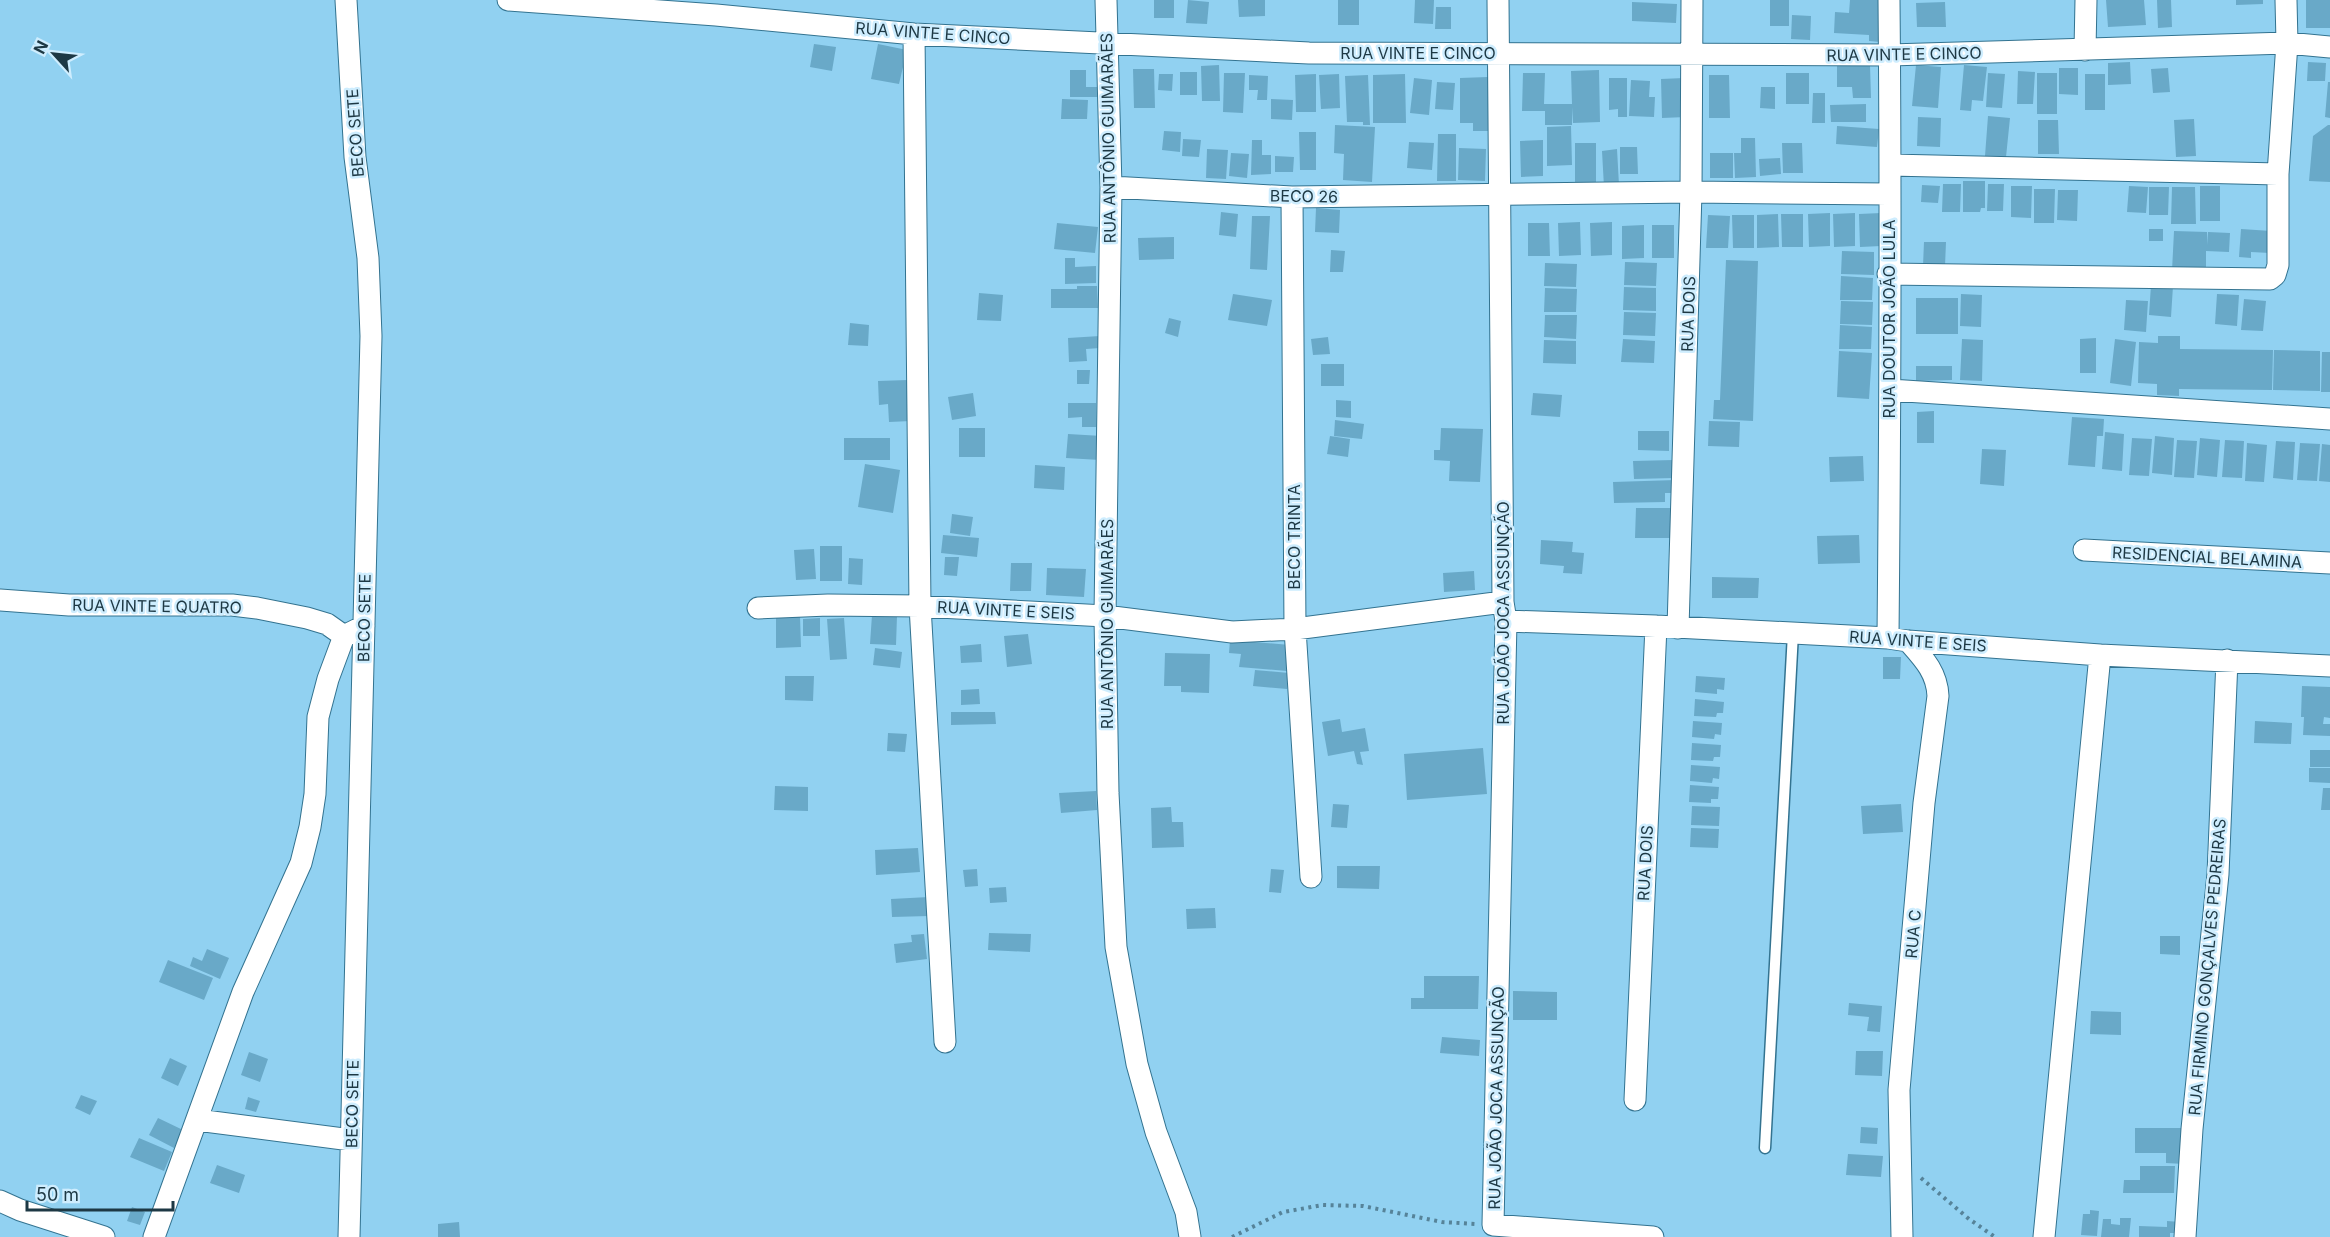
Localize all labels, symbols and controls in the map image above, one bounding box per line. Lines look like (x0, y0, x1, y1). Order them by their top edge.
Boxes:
street label: RUA VINTE E CINCO (855, 18, 1011, 48)
north arrow (24, 24, 84, 84)
street label: RUA ANTÔNIO GUIMARÃES (1096, 33, 1120, 243)
text: N (29, 37, 52, 57)
street label: RUA VINTE E CINCO (1340, 43, 1496, 63)
street label: RUA VINTE E CINCO (1826, 43, 1982, 65)
street label: BECO SETE (342, 88, 368, 178)
street label: BECO 26 (1270, 185, 1338, 207)
street label: RUA DOUTOR JOÃO LULA (1879, 219, 1899, 419)
street label: RUA DOIS (1677, 276, 1699, 352)
street label: BECO TRINTA (1284, 484, 1304, 590)
street label: RUA JOÃO JOCA ASSUNÇÃO (1493, 501, 1513, 725)
street label: RUA ANTÔNIO GUIMARÃES (1097, 519, 1117, 729)
street label: RESIDENCIAL BELAMINA (2111, 542, 2303, 572)
street label: BECO SETE (353, 574, 375, 662)
street label: RUA VINTE E QUATRO (72, 595, 242, 617)
street label: RUA VINTE E SEIS (937, 596, 1075, 624)
street label: RUA VINTE E SEIS (1849, 626, 1987, 656)
street label: RUA FIRMINO GONÇALVES PEDREIRAS (2184, 818, 2230, 1116)
street label: RUA DOIS (1633, 825, 1657, 901)
street label: RUA C (1901, 909, 1925, 959)
street label: RUA JOÃO JOCA ASSUNÇÃO (1484, 986, 1508, 1210)
street label: BECO SETE (341, 1060, 363, 1148)
scale bar (27, 1174, 172, 1212)
text: 50 m (36, 1184, 79, 1205)

